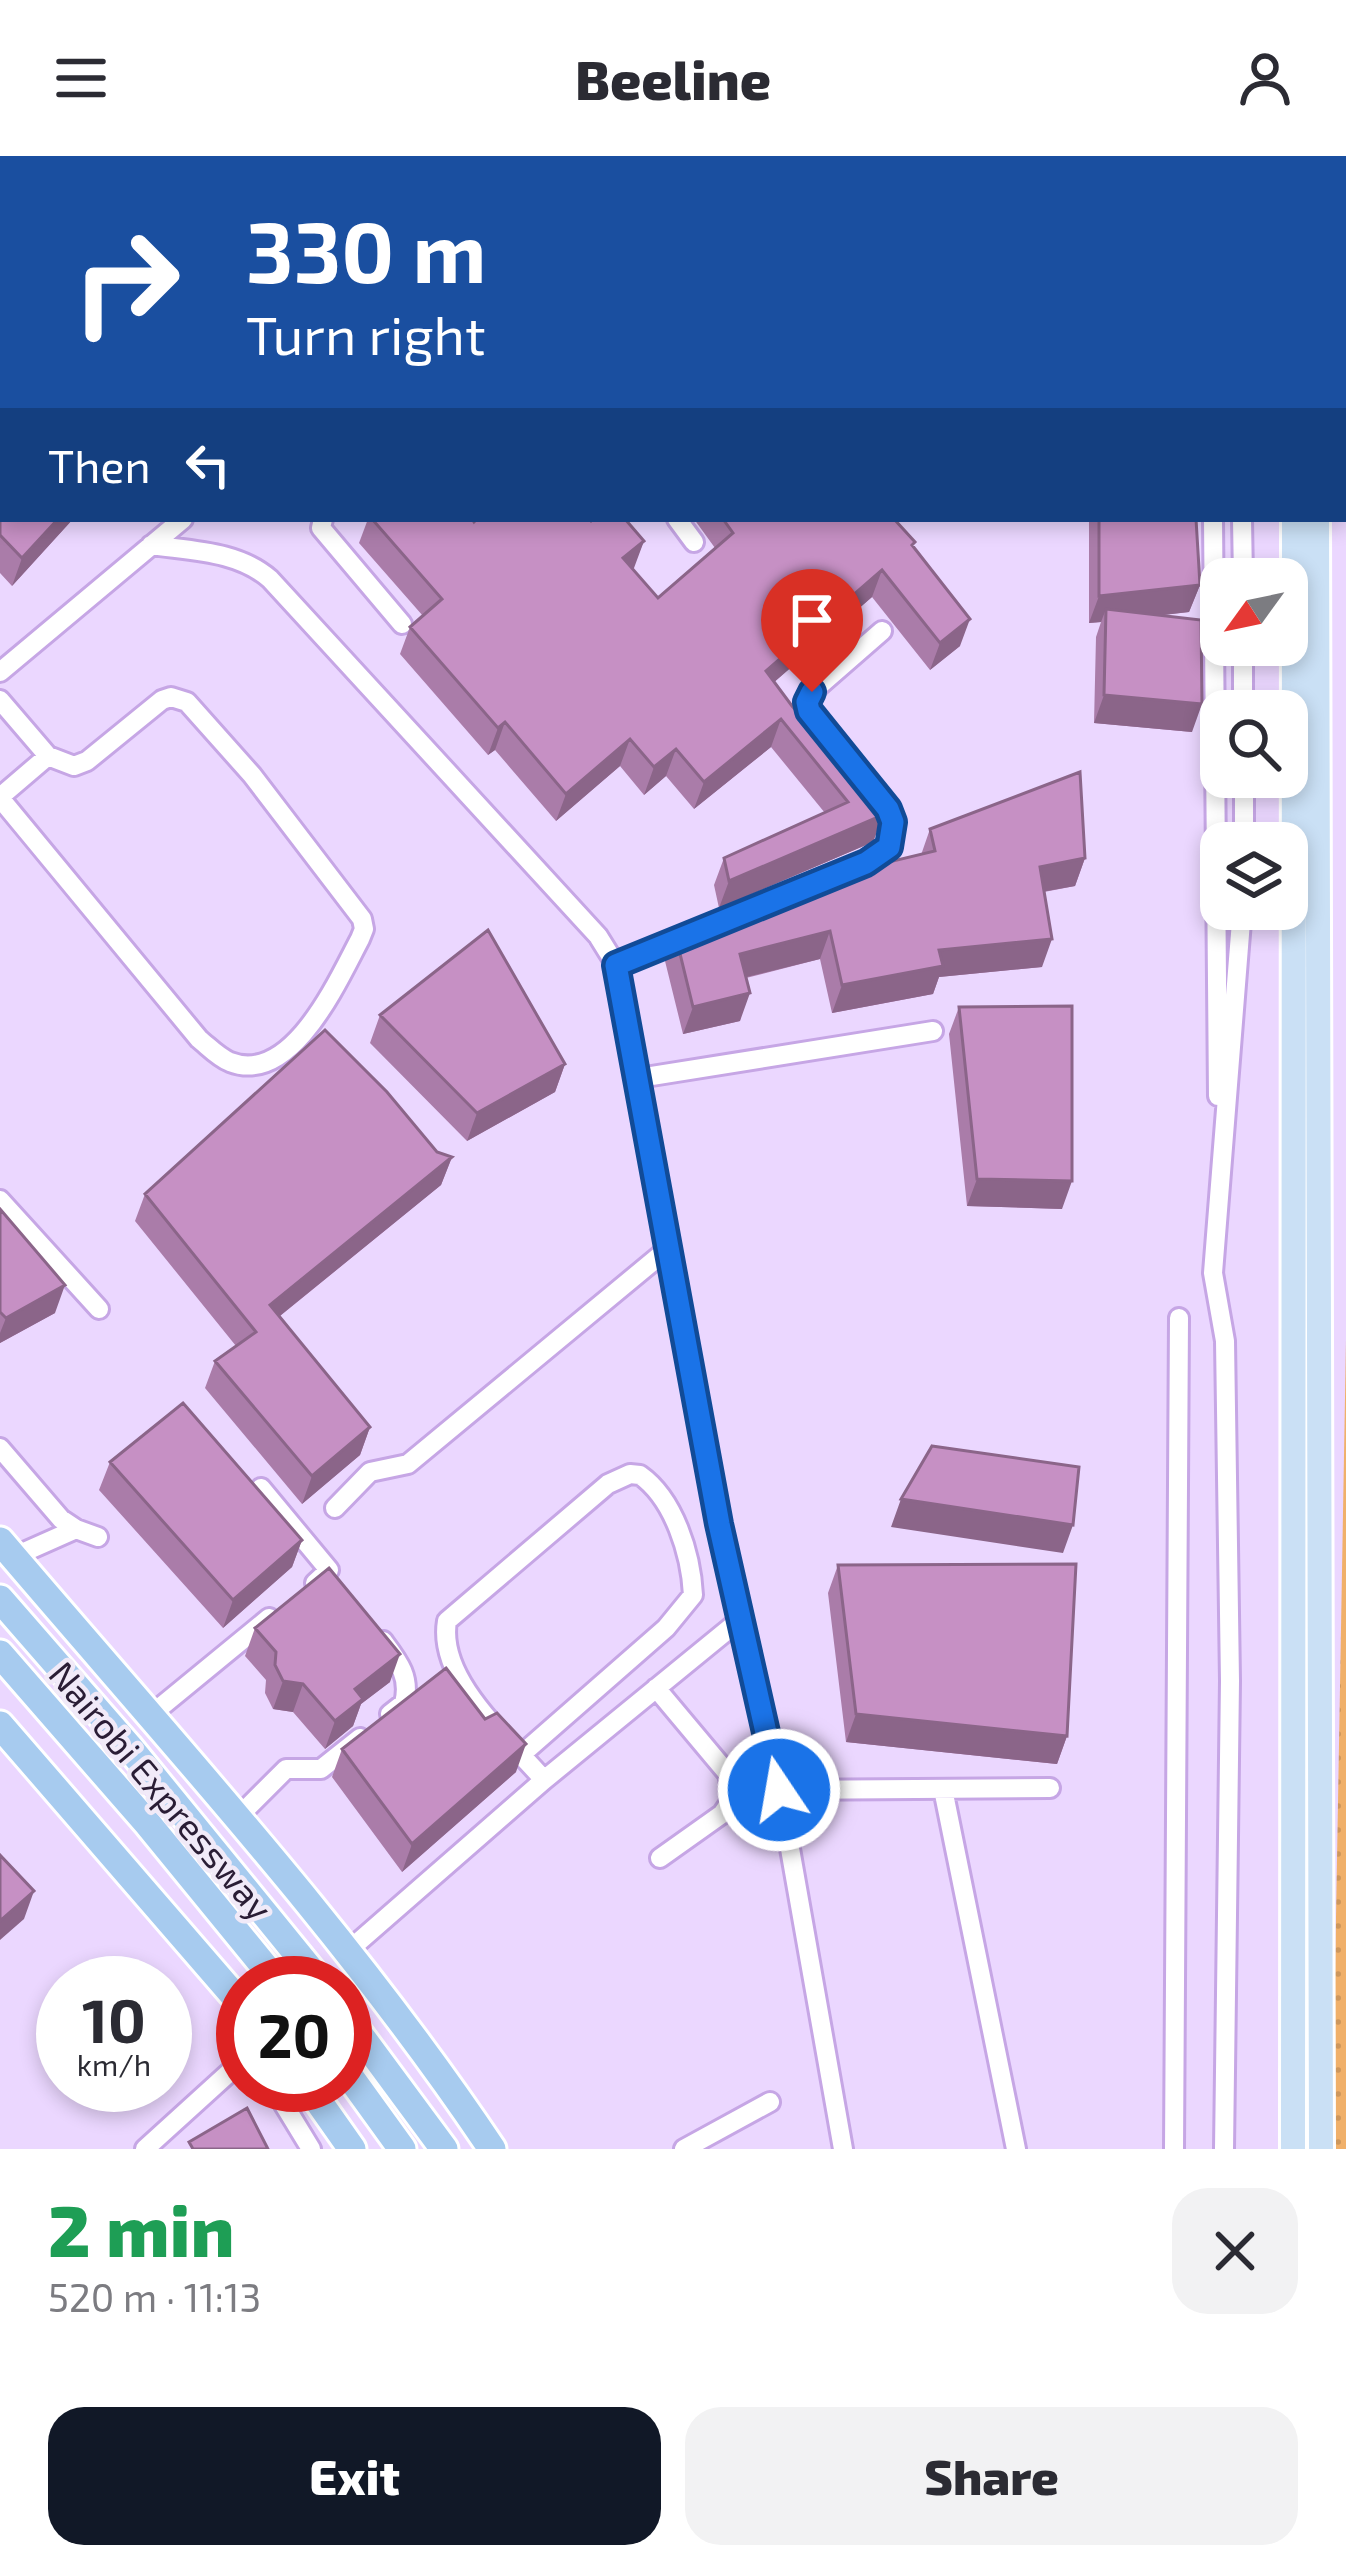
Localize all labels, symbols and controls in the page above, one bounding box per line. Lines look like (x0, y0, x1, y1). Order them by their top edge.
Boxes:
icon: menu (48, 45, 114, 111)
icon: person (1232, 45, 1298, 111)
text: Beeline (575, 46, 771, 111)
text: 330 m (246, 199, 486, 300)
icon: right (48, 204, 204, 360)
text: Turn right (246, 301, 486, 366)
icon: left (175, 432, 241, 498)
text: Then (48, 438, 151, 492)
north arrow (1200, 558, 1308, 666)
map controls (1200, 558, 1308, 930)
pin (761, 569, 863, 692)
icon: arrive (779, 587, 845, 653)
button: search (1200, 690, 1308, 798)
button: layers (1200, 822, 1308, 930)
street label: Nairobi Expressway (41, 1652, 283, 1928)
position arrow (716, 1727, 842, 1853)
speed limit sign: 20 (216, 1956, 372, 2112)
text: 10 (82, 1983, 146, 2055)
text: km/h (77, 2046, 151, 2082)
text: 2 min (48, 2185, 234, 2271)
button: close (1172, 2188, 1298, 2314)
text: 520 m · 11:13 (48, 2273, 261, 2320)
button: Exit (48, 2407, 661, 2545)
button: Share (685, 2407, 1298, 2545)

